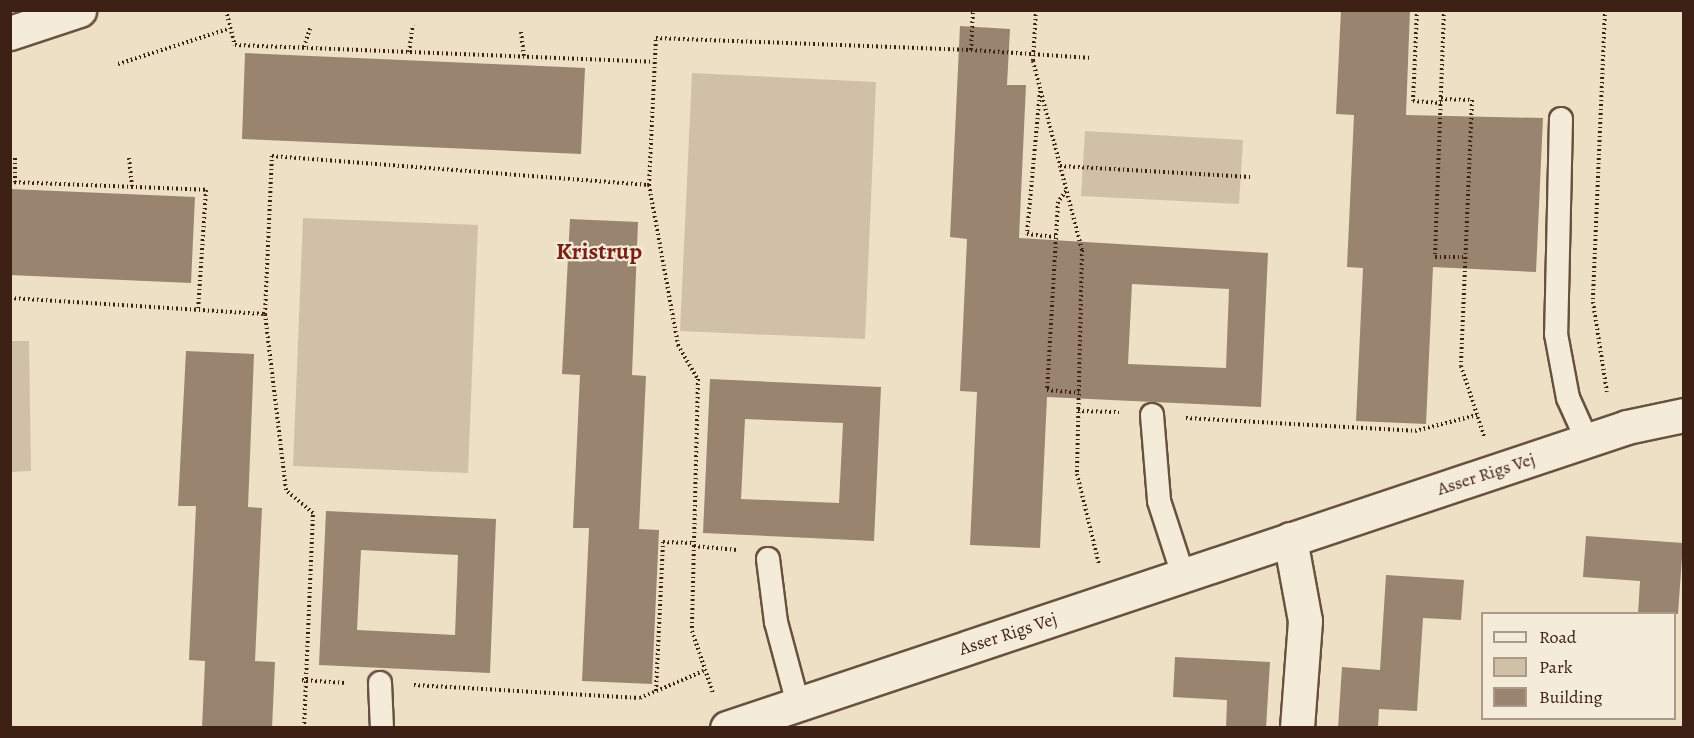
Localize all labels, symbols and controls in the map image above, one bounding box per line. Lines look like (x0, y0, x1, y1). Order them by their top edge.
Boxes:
district label: Kristrup (556, 238, 642, 266)
street label: Asser Rigs Vej (1434, 448, 1538, 500)
street label: Asser Rigs Vej (956, 608, 1060, 660)
legend (1481, 612, 1676, 720)
text: Road (1539, 625, 1576, 649)
text: Park (1539, 655, 1573, 679)
text: Building (1539, 685, 1603, 709)

